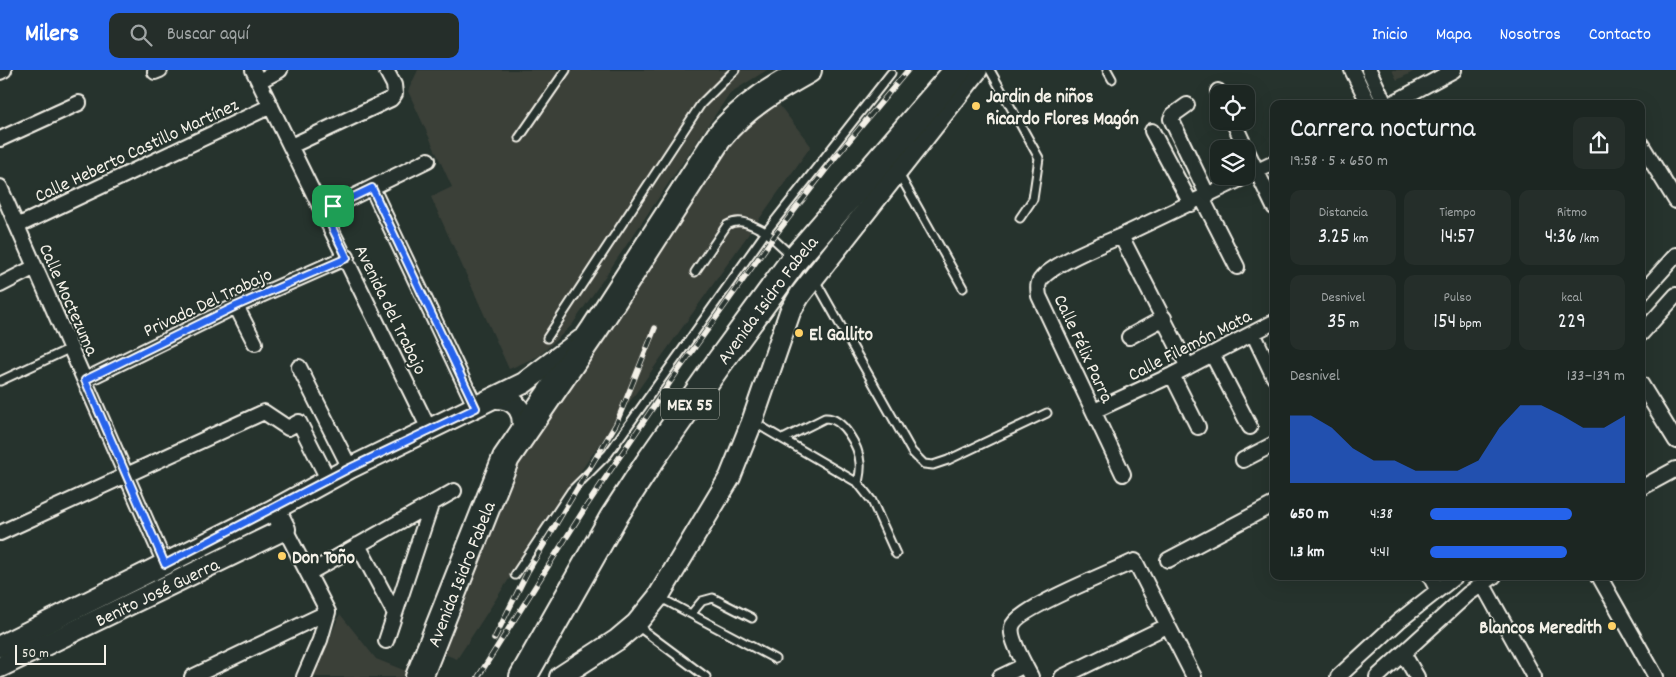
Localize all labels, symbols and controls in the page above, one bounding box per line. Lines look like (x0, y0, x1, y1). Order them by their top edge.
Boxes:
search box (109, 13, 459, 58)
text: Milers (25, 18, 79, 52)
icon: search (127, 21, 155, 49)
text: Buscar aquí (167, 22, 249, 49)
text: Inicio (1372, 23, 1408, 48)
text: Mapa (1436, 23, 1471, 48)
text: Nosotros (1499, 23, 1561, 48)
text: Contacto (1589, 23, 1651, 48)
place label: Jardin de niños Ricardo Flores Magón (986, 85, 1139, 134)
map controls (1210, 85, 1255, 185)
button: locate (1210, 85, 1255, 130)
street label: Calle Heberto Castillo Martínez (31, 93, 244, 211)
marker: Jardin de niños Ricardo Flores Magón (970, 100, 982, 112)
text: Carrera nocturna (1290, 111, 1476, 151)
button: share (1573, 117, 1625, 169)
button: layers (1210, 140, 1255, 185)
text: 19:58 · 5 × 650 m (1290, 150, 1388, 173)
pin (312, 185, 354, 227)
icon: arrive (319, 192, 347, 220)
text: Distancia (1319, 203, 1367, 223)
text: Tiempo (1439, 203, 1476, 223)
text: Ritmo (1557, 203, 1587, 223)
text: 3.25 (1318, 223, 1350, 253)
text: 14:57 (1440, 223, 1475, 253)
text: 4:36 (1545, 223, 1576, 253)
text: km (1350, 229, 1368, 249)
text: /km (1576, 229, 1599, 249)
street label: Avenida Isidro Fabela (712, 230, 827, 371)
street label: Calle Moctezuma (30, 240, 104, 362)
street label: Avenida del Trabajo (346, 241, 432, 380)
street label: Privada Del Trabajo (140, 262, 277, 346)
text: Desnivel (1321, 288, 1365, 308)
text: Pulso (1444, 288, 1471, 308)
text: kcal (1561, 288, 1582, 308)
street label: Calle Félix Parra (1045, 291, 1119, 409)
street label: Calle Filemón Mata (1124, 304, 1258, 390)
text: 35 (1327, 308, 1346, 338)
text: 154 (1433, 308, 1456, 338)
text: 229 (1558, 308, 1586, 338)
text: m (1346, 314, 1359, 334)
text: bpm (1456, 314, 1482, 334)
place label: El Gallito (809, 323, 874, 350)
marker: El Gallito (793, 327, 805, 339)
text: Desnivel (1290, 365, 1340, 388)
text: 133–139 m (1567, 365, 1625, 388)
road number: MEX 55 (661, 388, 719, 419)
street label: Avenida Isidro Fabela (422, 497, 505, 652)
text: 650 m (1290, 503, 1329, 526)
text: 4:38 (1370, 503, 1393, 526)
text: 1.3 km (1290, 541, 1324, 564)
text: 4:41 (1370, 541, 1389, 564)
place label: Don Toño (292, 546, 356, 573)
marker: Don Toño (276, 550, 288, 562)
street label: Benito José Guerra (92, 552, 226, 636)
place label: Blancos Meredith (1479, 616, 1602, 643)
marker: Blancos Meredith (1606, 620, 1618, 632)
scale bar (15, 642, 106, 665)
text: 50 m (22, 644, 49, 664)

